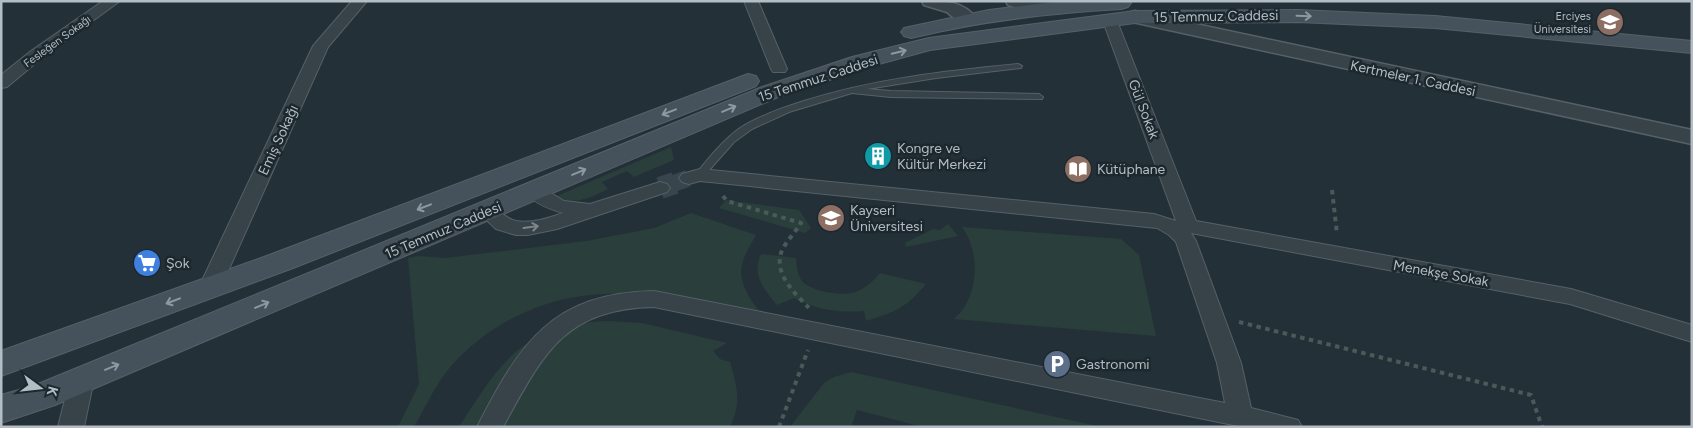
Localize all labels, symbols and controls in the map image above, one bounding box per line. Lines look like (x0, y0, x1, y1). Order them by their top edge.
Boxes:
street label: 15 Temmuz Caddesi (1153, 7, 1279, 26)
school or university icon: Erciyes Üniversitesi (1595, 7, 1625, 37)
place label: Erciyes Üniversitesi (1534, 10, 1591, 36)
one-way arrow (1296, 11, 1312, 21)
street label: Fesleğen Sokağı (21, 13, 93, 70)
one-way arrow (891, 47, 907, 56)
street label: 15 Temmuz Caddesi (756, 51, 880, 106)
street label: Kertmeler 1. Caddesi (1349, 57, 1477, 100)
street label: Gül Sokak (1124, 77, 1163, 141)
street label: Emiş Sokağı (255, 102, 302, 178)
one-way arrow (721, 104, 736, 114)
one-way arrow (662, 108, 677, 117)
place label: Kongre ve Kültür Merkezi (897, 140, 986, 173)
building icon: Kongre ve Kültür Merkezi (863, 141, 893, 171)
library icon: Kütüphane (1063, 154, 1093, 184)
place label: Kütüphane (1097, 161, 1165, 178)
one-way arrow (571, 167, 586, 177)
street label: 15 Temmuz Caddesi (382, 198, 504, 263)
place label: Kayseri Üniversitesi (850, 202, 923, 235)
one-way arrow (416, 203, 432, 212)
school or university icon: Kayseri Üniversitesi (816, 203, 846, 233)
one-way arrow (522, 222, 538, 232)
supermarket icon: Şok (132, 248, 162, 278)
place label: Şok (166, 255, 190, 272)
street label: Menekşe Sokak (1392, 257, 1490, 290)
one-way arrow (166, 297, 181, 306)
one-way arrow (255, 299, 270, 308)
parking icon: Gastronomi (1042, 349, 1072, 379)
place label: Gastronomi (1076, 356, 1150, 373)
one-way arrow (104, 362, 119, 371)
north arrow (15, 363, 65, 413)
text: K (42, 385, 61, 399)

